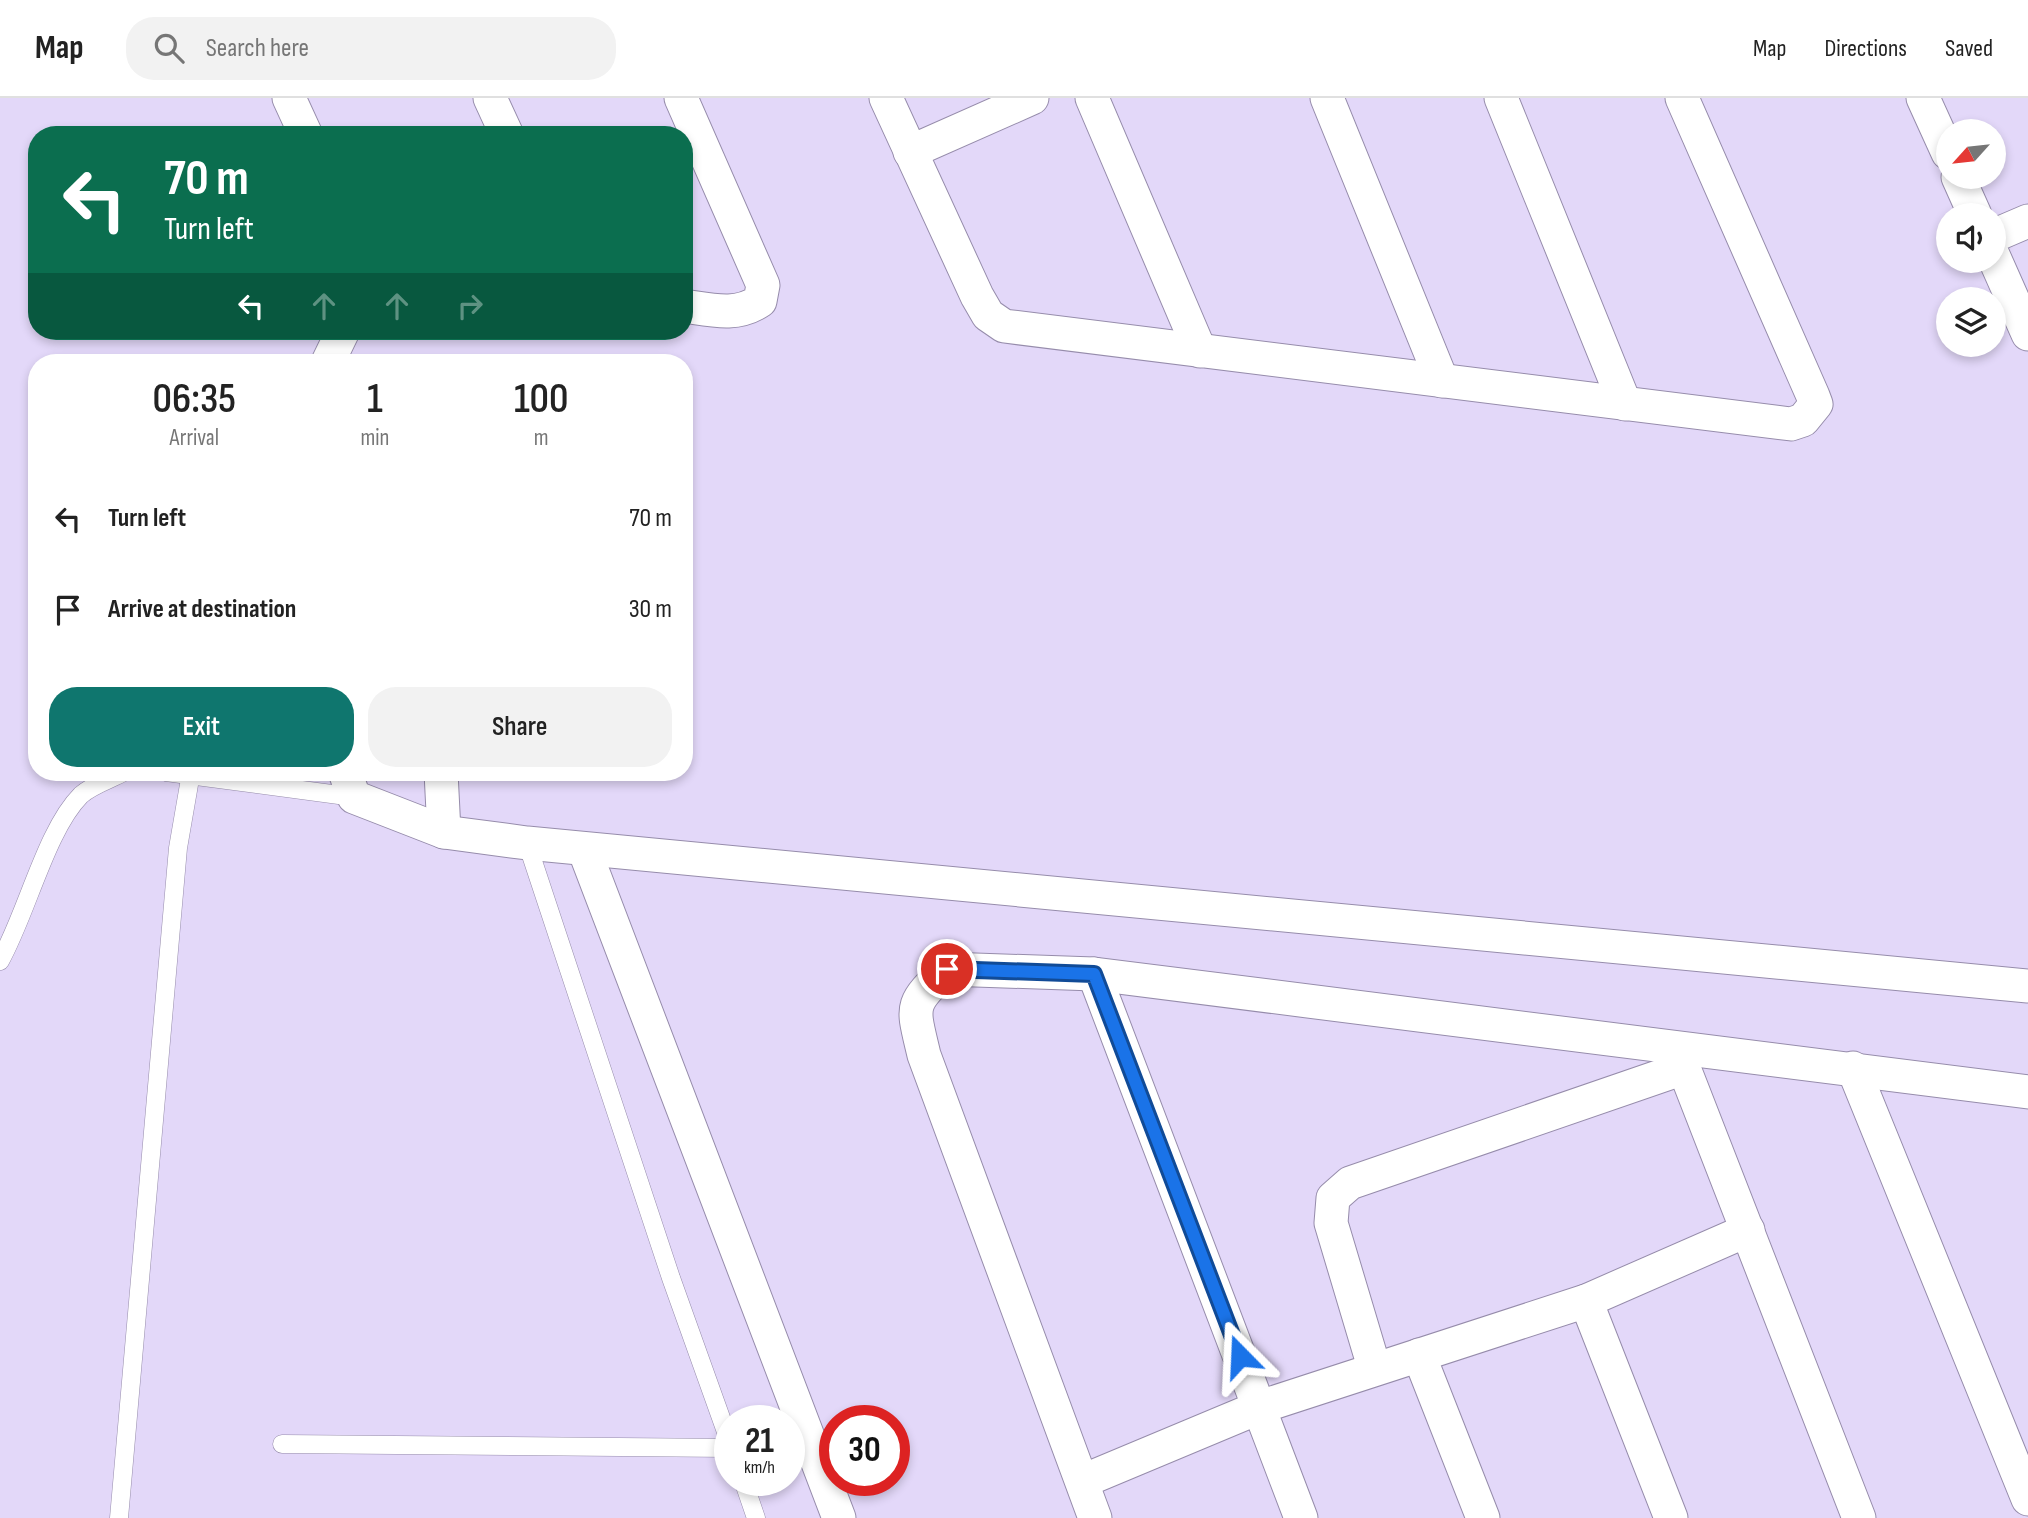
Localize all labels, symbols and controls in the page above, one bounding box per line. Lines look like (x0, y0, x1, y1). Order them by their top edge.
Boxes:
search box (126, 17, 616, 80)
text: Map (35, 28, 84, 68)
icon: search (150, 29, 188, 67)
text: Search here (206, 33, 309, 64)
text: Map (1753, 34, 1786, 63)
text: Directions (1824, 34, 1907, 63)
text: Saved (1945, 34, 1993, 63)
north arrow (1936, 119, 2006, 189)
map controls (1936, 119, 2006, 357)
text: 70 m (164, 150, 249, 209)
icon: left (49, 154, 140, 245)
button: sound (1936, 203, 2006, 273)
text: Turn left (164, 210, 254, 249)
icon: left (232, 287, 270, 325)
icon: ahead (305, 287, 343, 325)
icon: ahead (378, 287, 416, 325)
icon: right (451, 287, 489, 325)
button: layers (1936, 287, 2006, 357)
text: 06:35 (153, 374, 236, 425)
text: 1 (367, 374, 383, 425)
text: 100 (514, 374, 569, 425)
text: Arrival (170, 424, 219, 452)
text: min (361, 424, 389, 452)
text: m (534, 424, 549, 452)
icon: left (49, 500, 87, 538)
text: Turn left (108, 503, 186, 534)
text: 70 m (629, 503, 672, 534)
icon: arrive (49, 591, 87, 629)
text: Arrive at destination (108, 594, 296, 625)
text: 30 m (629, 594, 672, 625)
button: Exit (49, 687, 354, 767)
button: Share (368, 687, 672, 767)
pin (917, 939, 977, 999)
icon: arrive (928, 950, 966, 988)
position arrow (1203, 1319, 1277, 1393)
speed limit sign: 30 (819, 1405, 910, 1496)
text: 21 (745, 1420, 774, 1463)
text: km/h (744, 1457, 775, 1478)

